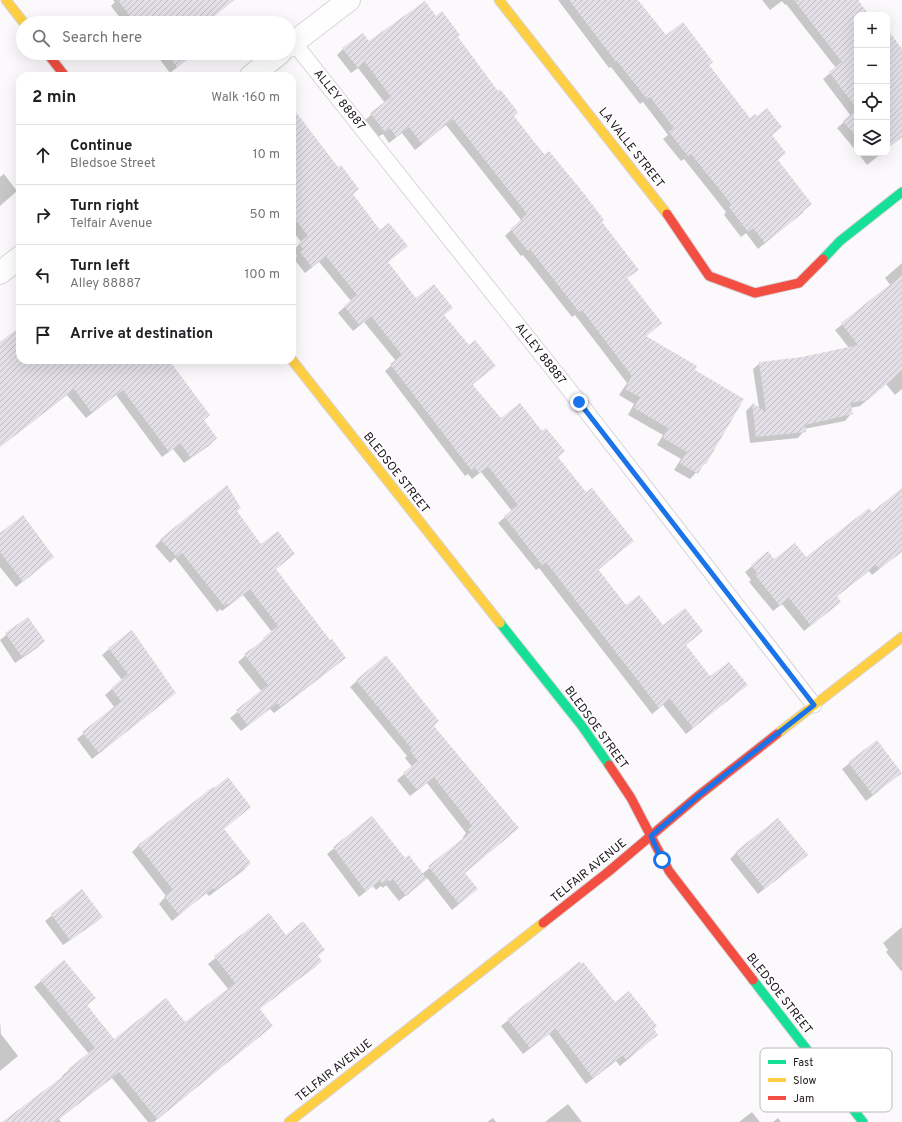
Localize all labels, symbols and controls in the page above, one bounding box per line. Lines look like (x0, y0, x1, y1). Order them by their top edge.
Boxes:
map controls (854, 12, 890, 156)
button: + (854, 12, 890, 48)
search box (16, 16, 296, 60)
icon: search (30, 27, 52, 49)
text: Search here (62, 29, 142, 48)
button: − (854, 48, 890, 84)
street label: ALLEY 88887 (310, 66, 368, 134)
button: locate (854, 84, 890, 120)
text: 2 min (32, 87, 76, 109)
text: Walk · 160 m (211, 90, 280, 106)
street label: LA VALLE STREET (594, 104, 668, 192)
button: layers (854, 120, 890, 156)
text: Continue (70, 137, 132, 156)
icon: ahead (32, 144, 54, 166)
text: 10 m (253, 147, 280, 163)
text: Bledsoe Street (70, 156, 156, 172)
text: Turn right (70, 197, 139, 216)
icon: right (32, 204, 54, 226)
text: 50 m (250, 207, 280, 223)
text: Telfair Avenue (70, 216, 152, 232)
text: Turn left (70, 257, 130, 276)
icon: left (32, 264, 54, 286)
text: 100 m (244, 267, 280, 283)
text: Alley 88887 (70, 276, 141, 292)
street label: ALLEY 88887 (511, 320, 569, 388)
icon: arrive (32, 324, 54, 346)
text: Arrive at destination (70, 325, 213, 344)
route end (570, 393, 588, 411)
street label: BLEDSOE STREET (359, 429, 433, 517)
street label: BLEDSOE STREET (560, 683, 632, 773)
street label: TELFAIR AVENUE (548, 835, 630, 907)
route start (653, 851, 671, 869)
street label: BLEDSOE STREET (742, 950, 816, 1038)
street label: TELFAIR AVENUE (292, 1036, 376, 1106)
legend (760, 1048, 892, 1112)
text: Fast (793, 1056, 813, 1070)
text: Slow (793, 1074, 816, 1088)
text: Jam (793, 1092, 814, 1106)

